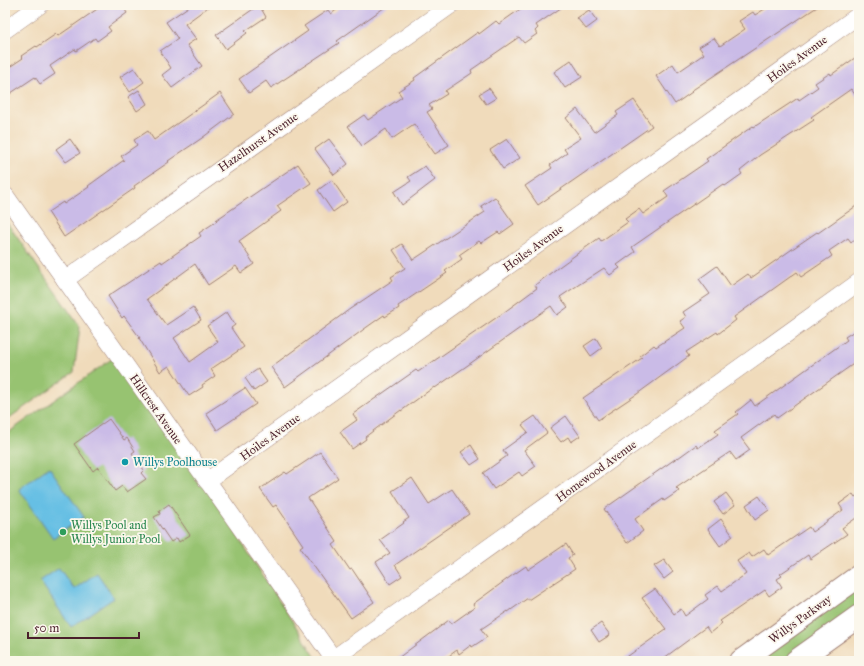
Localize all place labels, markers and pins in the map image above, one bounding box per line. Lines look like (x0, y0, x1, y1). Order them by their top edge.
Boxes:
place label: Willys Poolhouse (133, 455, 217, 469)
marker: Willys Poolhouse (120, 457, 130, 467)
place label: Willys Pool and Willys Junior Pool (71, 518, 161, 547)
marker: Willys Pool and Willys Junior Pool (58, 527, 68, 537)

